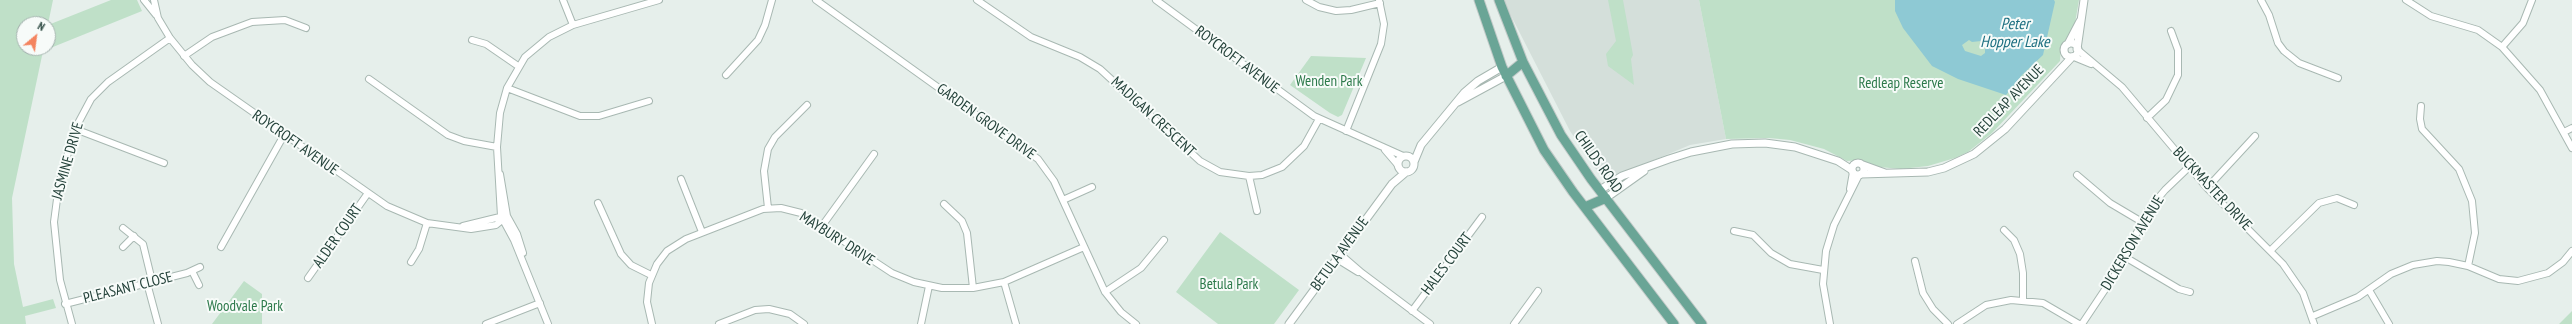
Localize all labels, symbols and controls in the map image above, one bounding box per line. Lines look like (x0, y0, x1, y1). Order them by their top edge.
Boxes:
water label: Peter Hopper Lake (1980, 14, 2050, 52)
north arrow (16, 16, 56, 56)
text: N (35, 19, 47, 34)
street label: ROYCROFT AVENUE (1191, 22, 1283, 98)
street label: REDLEAP AVENUE (1970, 61, 2048, 141)
street label: MADIGAN CRESCENT (1107, 73, 1199, 161)
park label: Wenden Park (1295, 73, 1363, 91)
park label: Redleap Reserve (1859, 75, 1943, 93)
street label: GARDEN GROVE DRIVE (933, 80, 1039, 164)
street label: ROYCROFT AVENUE (248, 107, 342, 179)
street label: JASMINE DRIVE (48, 120, 88, 202)
street label: CHILDS ROAD (1570, 127, 1626, 197)
street label: BUCKMASTER DRIVE (2169, 143, 2255, 235)
street label: DICKERSON AVENUE (2098, 192, 2168, 294)
street label: ALDER COURT (309, 201, 367, 271)
street label: MAYBURY DRIVE (796, 208, 878, 270)
street label: BETULA AVENUE (1307, 214, 1373, 294)
street label: HALES COURT (1418, 229, 1476, 299)
street label: PLEASANT CLOSE (82, 268, 174, 308)
park label: Betula Park (1200, 276, 1258, 294)
park label: Woodvale Park (207, 298, 283, 316)

